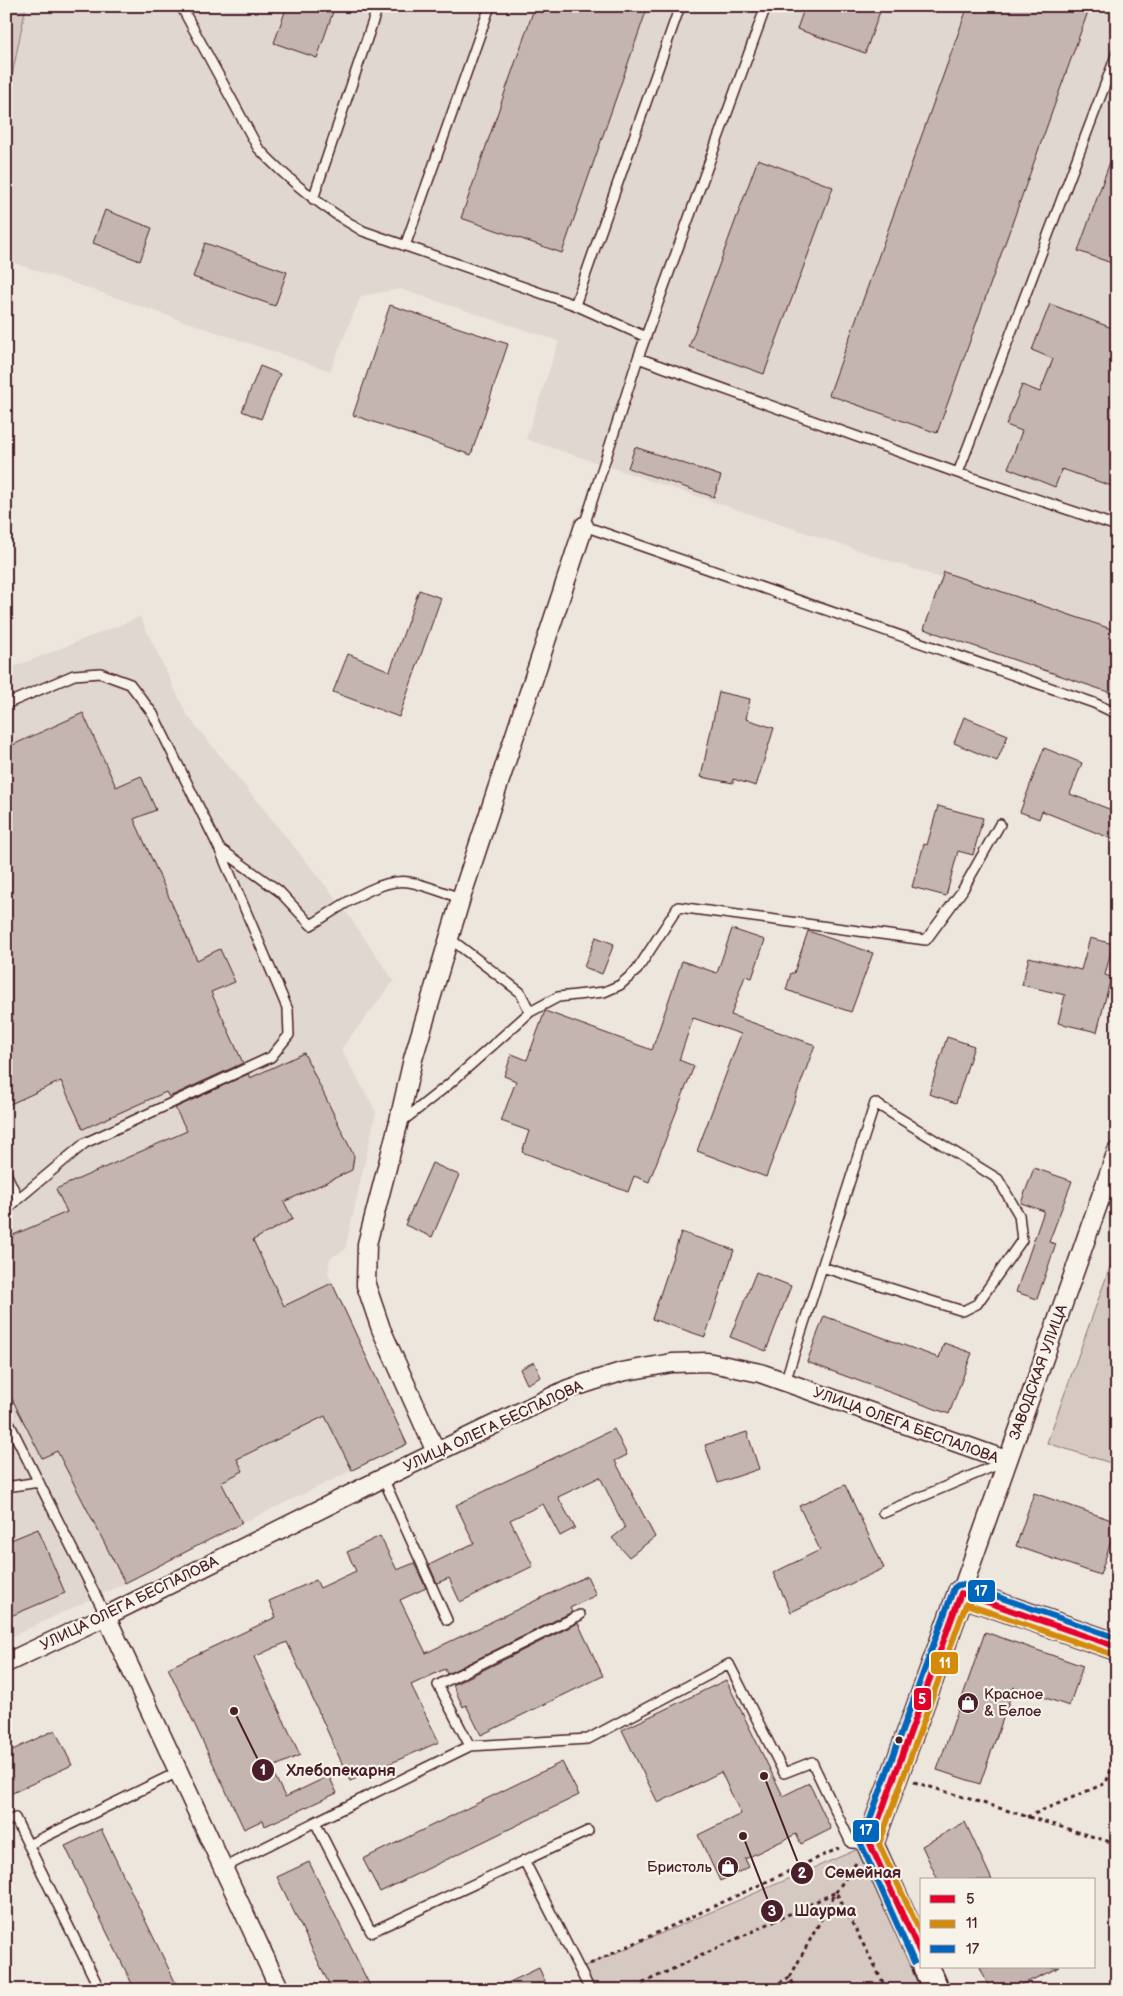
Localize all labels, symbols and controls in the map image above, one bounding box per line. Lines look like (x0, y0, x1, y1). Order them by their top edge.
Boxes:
street label: ЗАВОДСКАЯ УЛИЦА (1005, 1301, 1072, 1442)
street label: УЛИЦА ОЛЕГА БЕСПАЛОВА (400, 1376, 587, 1476)
street label: УЛИЦА ОЛЕГА БЕСПАЛОВА (811, 1383, 1002, 1468)
street label: УЛИЦА ОЛЕГА БЕСПАЛОВА (37, 1552, 222, 1655)
line badge: 17 (967, 1579, 996, 1603)
text: 17 (974, 1583, 988, 1600)
line badge: 11 (930, 1651, 959, 1675)
text: 11 (939, 1655, 951, 1672)
place label: Красное & Белое (984, 1685, 1043, 1721)
line badge: 5 (913, 1687, 932, 1711)
text: 5 (918, 1691, 926, 1708)
shop icon: Красное & Белое (956, 1691, 980, 1715)
unlabelled marker (894, 1735, 904, 1745)
callout: Хлебопекарня (251, 1755, 405, 1786)
text: 1 (260, 1761, 266, 1780)
text: Хлебопекарня (285, 1762, 396, 1781)
line badge: 17 (852, 1819, 880, 1843)
text: 17 (859, 1822, 873, 1839)
shop icon: Бристоль (716, 1855, 740, 1879)
callout: Семейная (789, 1857, 911, 1888)
place label: Бристоль (647, 1858, 713, 1877)
text: 2 (798, 1864, 807, 1883)
text: Семейная (825, 1864, 901, 1883)
legend (920, 1878, 1096, 1968)
text: 5 (966, 1890, 975, 1909)
callout: Шаурма (759, 1895, 867, 1926)
text: 3 (768, 1902, 777, 1921)
text: Шаурма (794, 1902, 857, 1921)
text: 11 (966, 1914, 978, 1933)
text: 17 (966, 1940, 980, 1959)

